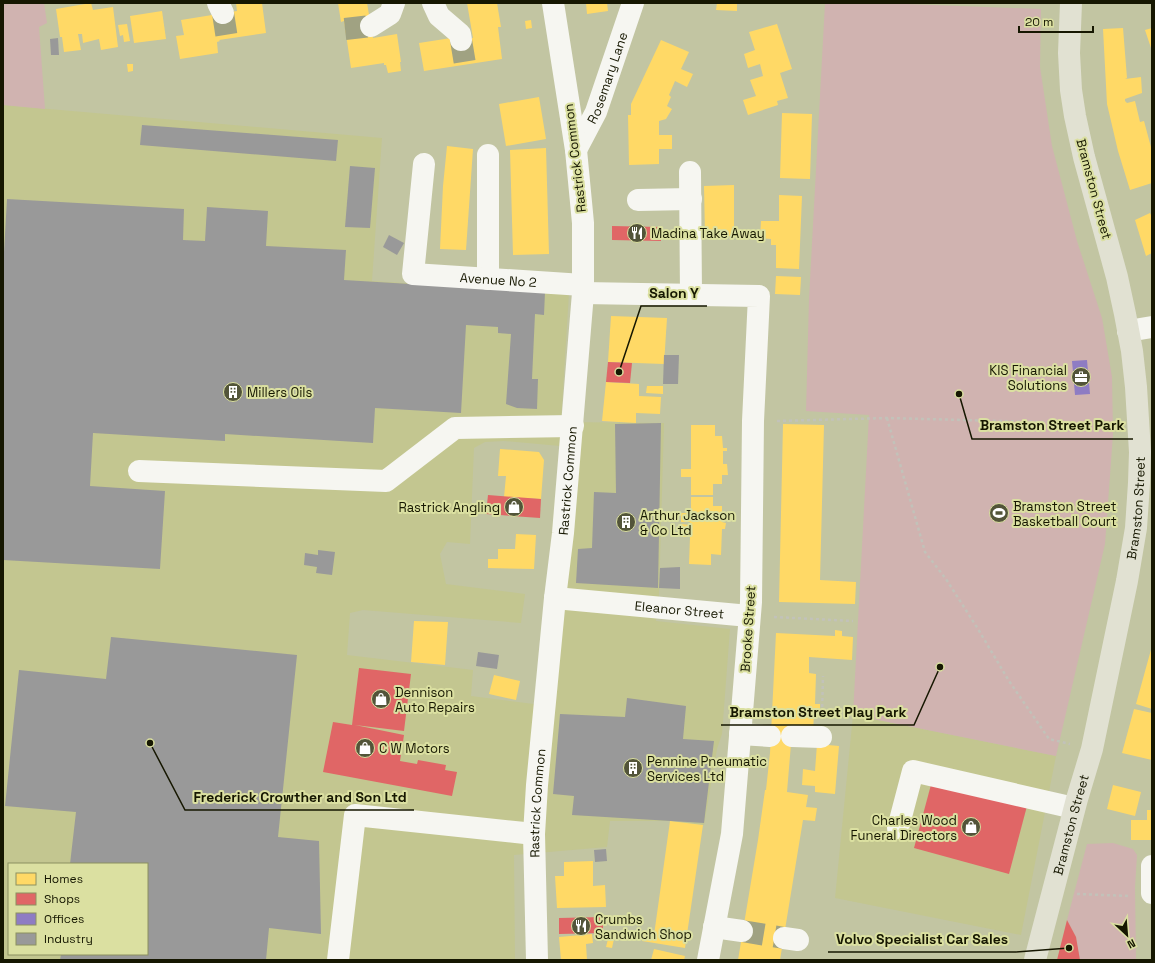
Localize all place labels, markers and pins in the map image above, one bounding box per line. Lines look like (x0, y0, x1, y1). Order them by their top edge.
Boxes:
restaurant icon: Madina Take Away (626, 222, 648, 244)
place label: Madina Take Away (651, 225, 765, 242)
callout: Salon Y (641, 280, 707, 306)
place label: KIS Financial Solutions (989, 362, 1067, 394)
office icon: KIS Financial Solutions (1070, 366, 1092, 388)
building icon: Millers Oils (222, 381, 244, 403)
place label: Millers Oils (247, 384, 313, 401)
callout: Bramston Street Park (972, 413, 1133, 439)
shop icon: Rastrick Angling (503, 496, 525, 518)
place label: Bramston Street Basketball Court (1013, 498, 1117, 530)
place label: Rastrick Angling (398, 499, 500, 516)
sports icon: Bramston Street Basketball Court (988, 502, 1010, 524)
place label: Arthur Jackson & Co Ltd (640, 507, 735, 539)
building icon: Arthur Jackson & Co Ltd (615, 511, 637, 533)
place label: Dennison Auto Repairs (395, 684, 475, 716)
shop icon: Dennison Auto Repairs (370, 688, 392, 710)
callout: Bramston Street Play Park (721, 699, 914, 725)
shop icon: C W Motors (354, 737, 376, 759)
place label: C W Motors (379, 740, 450, 757)
place label: Pennine Pneumatic Services Ltd (647, 753, 767, 785)
building icon: Pennine Pneumatic Services Ltd (622, 757, 644, 779)
callout: Frederick Crowther and Son Ltd (185, 784, 414, 810)
place label: Charles Wood Funeral Directors (851, 812, 957, 844)
shop icon: Charles Wood Funeral Directors (960, 816, 982, 838)
place label: Crumbs Sandwich Shop (595, 911, 692, 943)
restaurant icon: Crumbs Sandwich Shop (570, 915, 592, 937)
callout: Volvo Specialist Car Sales (828, 926, 1016, 952)

